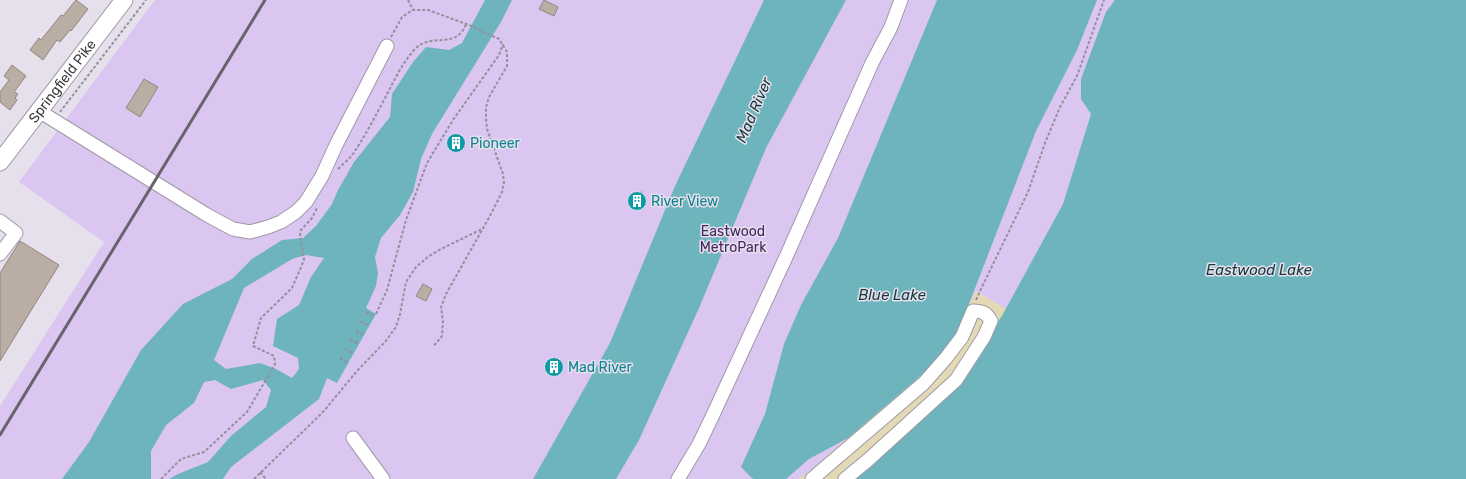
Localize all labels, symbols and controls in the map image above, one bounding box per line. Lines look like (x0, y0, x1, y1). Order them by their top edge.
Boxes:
street label: Springfield Pike (25, 36, 100, 126)
water label: Mad River (732, 74, 776, 145)
building icon: Pioneer (445, 132, 467, 154)
place label: Pioneer (470, 135, 521, 152)
building icon: River View (626, 190, 648, 212)
place label: River View (651, 193, 718, 210)
park label: Eastwood MetroPark (700, 223, 767, 256)
water label: Eastwood Lake (1206, 261, 1313, 279)
water label: Blue Lake (858, 286, 926, 304)
building icon: Mad River (543, 356, 565, 378)
place label: Mad River (568, 359, 632, 376)

